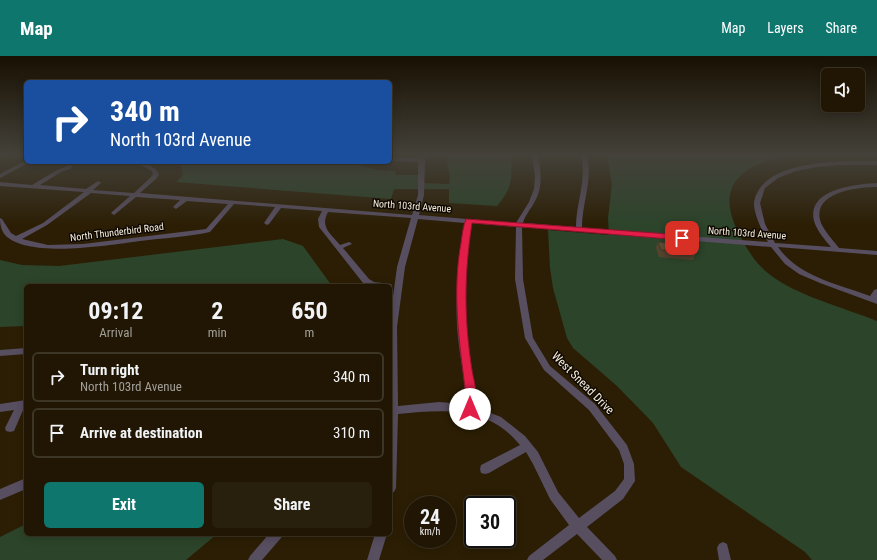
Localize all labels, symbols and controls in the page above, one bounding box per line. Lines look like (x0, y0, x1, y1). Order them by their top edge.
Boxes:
text: Map (20, 17, 53, 40)
text: Map (721, 20, 745, 36)
text: Layers (767, 20, 804, 36)
text: Share (826, 20, 857, 36)
map controls (821, 68, 865, 112)
button: sound (821, 68, 865, 112)
text: 340 m (110, 95, 180, 128)
icon: right (44, 96, 96, 148)
text: North 103rd Avenue (110, 129, 251, 150)
street label: North 103rd Avenue (373, 198, 452, 214)
street label: North Thunderbird Road (70, 221, 165, 243)
pin (665, 221, 699, 255)
street label: North 103rd Avenue (708, 225, 787, 241)
icon: arrive (671, 227, 693, 249)
text: 09:12 (88, 297, 143, 325)
text: 2 (211, 297, 223, 325)
text: 650 (291, 297, 328, 325)
text: Arrival (99, 325, 132, 340)
text: min (208, 325, 227, 340)
text: m (305, 325, 314, 340)
street label: West Snead Drive (549, 349, 617, 417)
text: Turn right (80, 361, 139, 379)
icon: right (46, 366, 68, 388)
text: 340 m (333, 368, 370, 386)
text: North 103rd Avenue (80, 379, 182, 394)
position arrow (449, 388, 491, 430)
icon: arrive (46, 422, 68, 444)
text: Arrive at destination (80, 424, 203, 442)
text: 310 m (333, 424, 370, 442)
button: Exit (44, 482, 204, 528)
button: Share (212, 482, 372, 528)
speed limit sign: 30 (464, 496, 516, 548)
text: 24 (420, 505, 440, 529)
text: km/h (420, 526, 440, 537)

